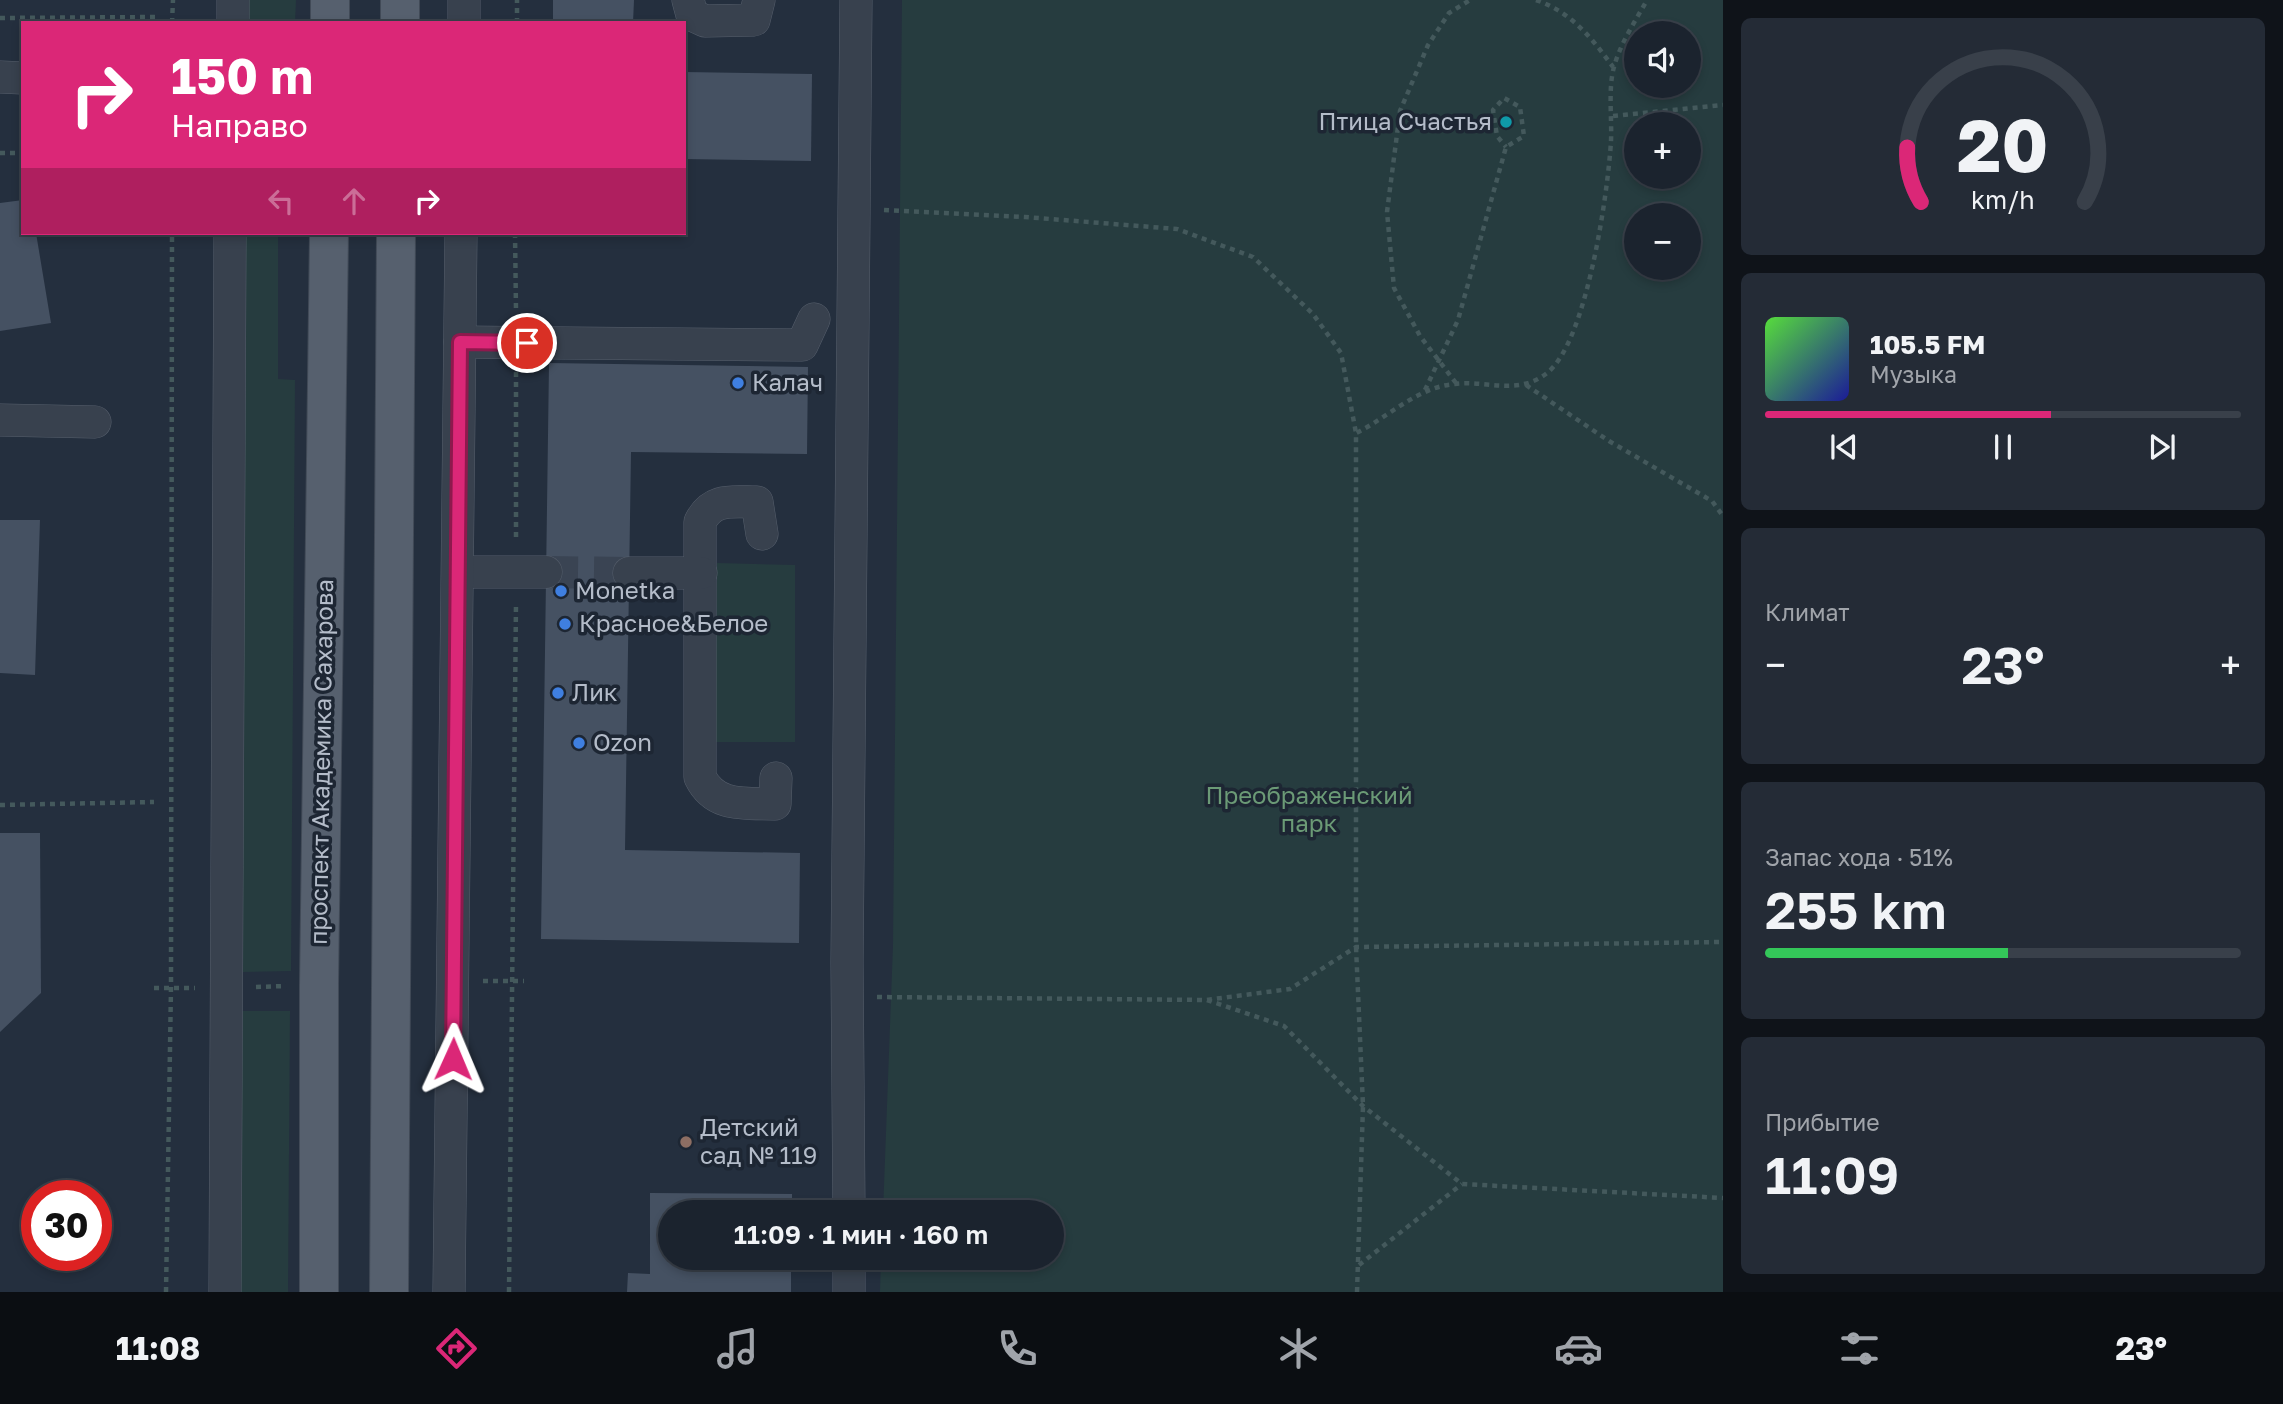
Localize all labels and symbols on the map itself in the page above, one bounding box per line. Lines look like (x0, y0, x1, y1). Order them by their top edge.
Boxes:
place label: Птица Счастья (1319, 106, 1492, 135)
marker: Птица Счастья (1498, 114, 1514, 130)
pin (497, 313, 557, 373)
place label: Калач (752, 367, 823, 396)
marker: Калач (730, 375, 746, 391)
place label: Monetka (575, 575, 675, 604)
street label: проспект Академика Сахарова (303, 579, 338, 945)
marker: Monetka (553, 583, 569, 599)
place label: Красное&Белое (579, 608, 768, 637)
marker: Красное&Белое (557, 616, 573, 632)
place label: Лик (572, 677, 618, 706)
marker: Лик (550, 685, 566, 701)
place label: Ozon (593, 727, 652, 756)
marker: Ozon (571, 735, 587, 751)
park label: Преображенский парк (1205, 780, 1413, 837)
position arrow (416, 1022, 490, 1096)
place label: Детский сад № 119 (700, 1112, 817, 1169)
marker: Детский сад № 119 (678, 1134, 694, 1150)
speed limit sign: 30 (21, 1180, 112, 1271)

